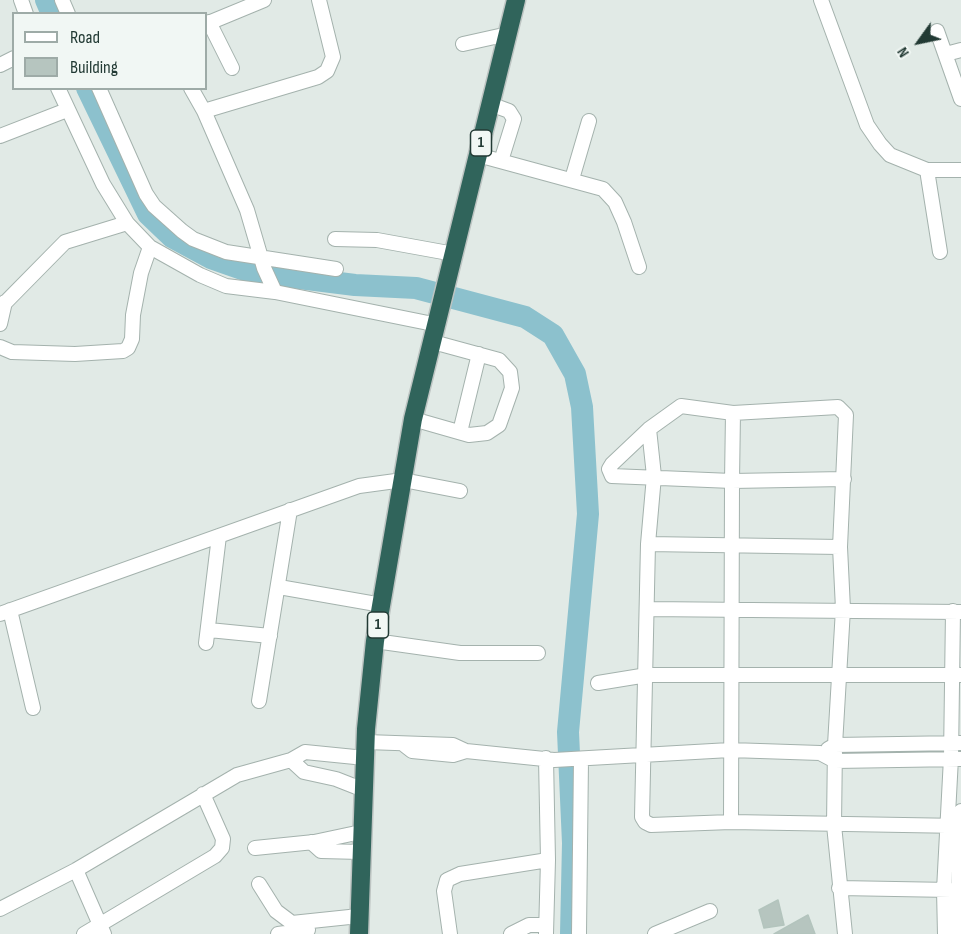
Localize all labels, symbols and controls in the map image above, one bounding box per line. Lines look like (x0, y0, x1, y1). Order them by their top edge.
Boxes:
legend (12, 12, 207, 90)
north arrow (889, 12, 949, 72)
text: Road (70, 27, 100, 48)
text: N (893, 43, 914, 61)
text: Building (70, 57, 118, 78)
road number: 1 (470, 130, 492, 156)
road number: 1 (368, 612, 388, 638)

